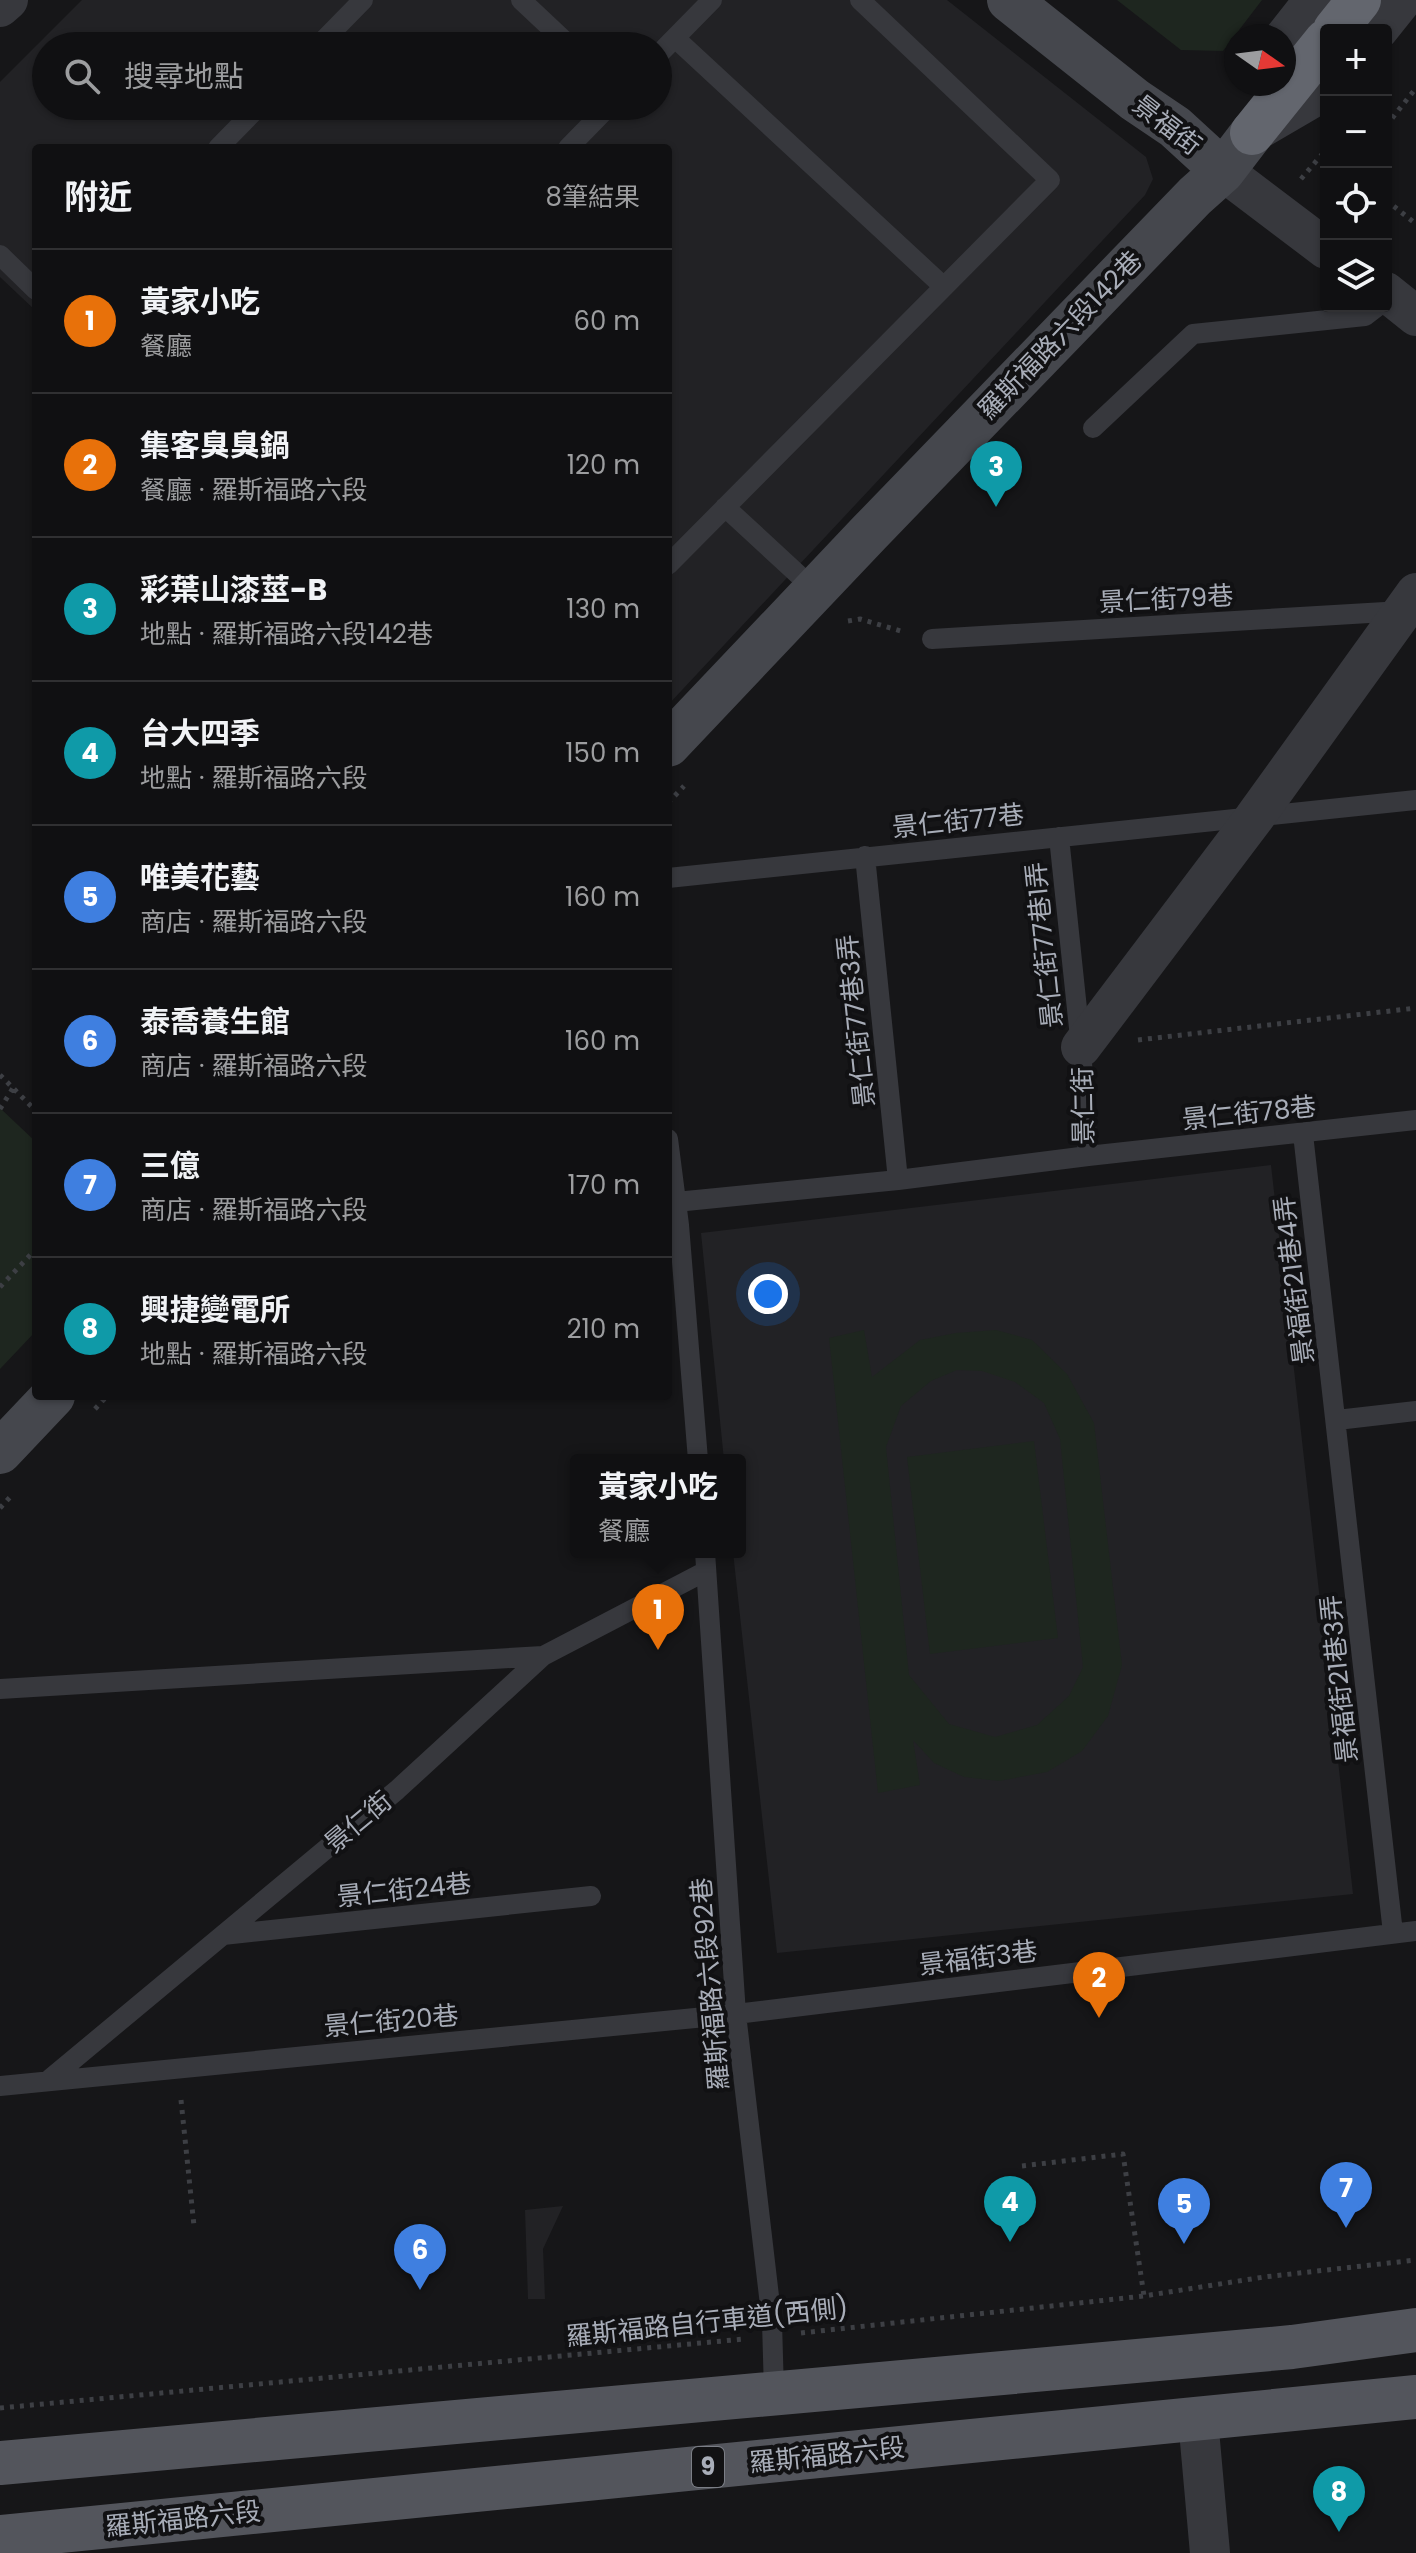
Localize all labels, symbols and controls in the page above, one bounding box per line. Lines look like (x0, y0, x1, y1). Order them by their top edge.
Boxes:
north arrow (1224, 24, 1296, 96)
map controls (1320, 24, 1392, 312)
button: + (1320, 24, 1392, 96)
search box (32, 32, 672, 120)
icon: search (60, 54, 104, 98)
text: 搜尋地點 (124, 55, 244, 98)
street label: 景福街 (1125, 87, 1209, 163)
button: − (1320, 96, 1392, 168)
button: locate (1320, 168, 1392, 240)
text: 附近 (64, 173, 132, 221)
text: 8筆結果 (546, 179, 640, 215)
button: layers (1320, 240, 1392, 312)
street label: 羅斯福路六段142巷 (970, 243, 1150, 427)
text: 黃家小吃 (140, 280, 260, 323)
text: 1 (85, 303, 95, 339)
text: 60 m (573, 303, 640, 339)
text: 餐廳 (140, 328, 192, 364)
text: 集客臭臭鍋 (140, 424, 290, 467)
pin: 3 (970, 441, 1022, 507)
text: 2 (83, 447, 97, 483)
text: 120 m (567, 447, 640, 483)
text: 餐廳 · 羅斯福路六段 (140, 472, 367, 508)
text: 彩葉山漆莖-B (140, 568, 327, 611)
street label: 景仁街79巷 (1098, 578, 1234, 620)
text: 3 (82, 591, 98, 627)
text: 130 m (566, 591, 640, 627)
text: 地點 · 羅斯福路六段142巷 (140, 616, 433, 652)
text: 台大四季 (140, 712, 260, 755)
text: 4 (81, 735, 99, 771)
text: 150 m (565, 735, 640, 771)
text: 地點 · 羅斯福路六段 (140, 760, 367, 796)
street label: 景仁街77巷 (890, 796, 1026, 846)
text: 唯美花藝 (140, 856, 260, 899)
street label: 景仁街77巷1弄 (1017, 860, 1071, 1030)
text: 5 (82, 879, 98, 915)
text: 160 m (565, 879, 640, 915)
text: 商店 · 羅斯福路六段 (140, 904, 367, 940)
street label: 景仁街77巷3弄 (829, 933, 883, 1109)
text: 泰喬養生館 (140, 1000, 290, 1043)
text: 6 (82, 1023, 98, 1059)
text: 160 m (565, 1023, 640, 1059)
text: 商店 · 羅斯福路六段 (140, 1048, 367, 1084)
street label: 景仁街 (1064, 1067, 1102, 1145)
street label: 景仁街78巷 (1180, 1088, 1318, 1138)
text: 三億 (140, 1144, 200, 1187)
text: 7 (83, 1167, 97, 1203)
text: 170 m (567, 1167, 640, 1203)
text: 商店 · 羅斯福路六段 (140, 1192, 367, 1228)
street label: 景福街21巷4弄 (1266, 1194, 1322, 1366)
your location (748, 1274, 788, 1314)
text: 興捷變電所 (140, 1288, 290, 1331)
text: 8 (82, 1311, 98, 1347)
text: 210 m (567, 1311, 640, 1347)
text: 地點 · 羅斯福路六段 (140, 1336, 367, 1372)
popup (570, 1454, 746, 1558)
text: 黃家小吃 (598, 1465, 718, 1508)
text: 餐廳 (598, 1513, 650, 1549)
pin: 1 (632, 1584, 684, 1650)
street label: 景福街21巷3弄 (1312, 1593, 1366, 1765)
street label: 景仁街 (317, 1783, 399, 1861)
street label: 景仁街24巷 (335, 1865, 473, 1915)
street label: 羅斯福路六段92巷 (683, 1876, 737, 2092)
street label: 景福街3巷 (917, 1933, 1039, 1983)
pin: 2 (1073, 1952, 1125, 2018)
street label: 景仁街20巷 (322, 1997, 460, 2045)
pin: 7 (1320, 2162, 1372, 2228)
pin: 4 (984, 2176, 1036, 2242)
pin: 5 (1158, 2178, 1210, 2244)
pin: 6 (394, 2224, 446, 2290)
street label: 羅斯福路自行車道(西側) (564, 2289, 850, 2355)
street label: 羅斯福路六段 (748, 2429, 906, 2481)
road number: 9 (692, 2447, 724, 2487)
pin: 8 (1313, 2466, 1365, 2532)
street label: 羅斯福路六段 (104, 2493, 262, 2545)

